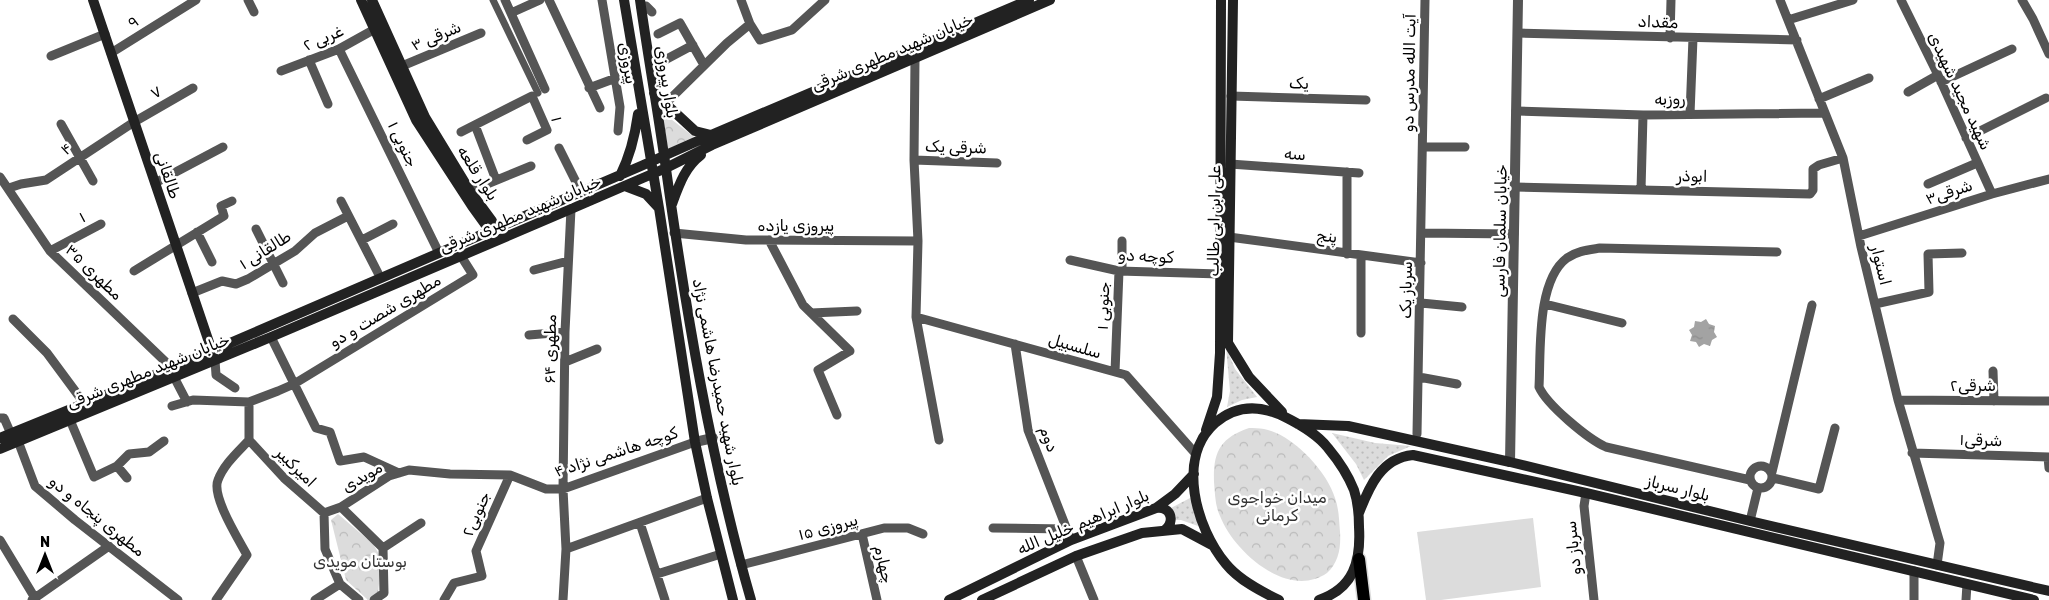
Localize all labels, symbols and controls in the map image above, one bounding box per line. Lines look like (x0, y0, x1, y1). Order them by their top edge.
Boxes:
street label: خیابان شهید مطهری شرقی (808, 9, 976, 96)
street label: ۹ (124, 11, 142, 33)
street label: مقداد (1637, 12, 1679, 32)
street label: آیت الله مدرس دو (1398, 13, 1421, 132)
street label: ۳ شرقی (408, 17, 464, 56)
street label: ۲ غربی (300, 21, 347, 56)
street label: شهید مجید شهیدی (1923, 29, 1996, 153)
street label: پیروزی (614, 41, 641, 85)
street label: بلوار پیروزی (651, 44, 682, 120)
street label: یک (1289, 73, 1309, 93)
street label: ۷ (147, 81, 165, 103)
street label: روزبه (1654, 89, 1686, 110)
street label: ۱ (547, 114, 567, 124)
street label: ۱ جنوبی (383, 118, 422, 170)
street label: شرقی یک (925, 136, 987, 159)
street label: ۴ (57, 139, 75, 159)
street label: بلوار قلعه (452, 142, 503, 204)
street label: سه (1284, 144, 1306, 164)
street label: طالقانی (151, 149, 185, 201)
street label: خیابان سلمان فارسی (1489, 164, 1512, 298)
street label: علی ابن ابی طالب (1204, 165, 1224, 277)
street label: ابوذر (1675, 166, 1708, 187)
street label: خیابان شهید مطهری شرقی (436, 171, 604, 258)
street label: شرقی۳ (1923, 175, 1975, 209)
street label: ۱ (75, 207, 89, 227)
street label: پیروزی یازده (758, 216, 834, 236)
street label: پنج (1315, 225, 1339, 249)
street label: طالقانی ۱ (235, 227, 295, 273)
street label: مطهری ۳۵ (61, 240, 127, 305)
street label: استوار (1866, 242, 1895, 287)
street label: کوچه دو (1118, 245, 1175, 268)
street label: سرباز یک (1396, 261, 1417, 319)
street label: مطهری شصت و دو (326, 270, 445, 353)
street label: بلوار شهید حمیدرضا هاشمی نژاد (688, 277, 747, 487)
street label: جنوبی ۱ (1093, 282, 1114, 330)
street label: مطهری ۶۴ (540, 314, 561, 384)
street label: سلسبیل (1046, 329, 1104, 363)
street label: خیابان شهید مطهری شرقی (64, 330, 233, 413)
street label: شرقی۲ (1950, 376, 1996, 396)
street label: کوچه هاشمی نژاد ۴ (552, 423, 681, 482)
street label: دوم (1035, 424, 1062, 455)
street label: شرقی۱ (1959, 430, 2003, 451)
street label: امیرکبیر (270, 442, 320, 492)
street label: مویدی (338, 458, 386, 497)
street label: بلوار سرباز (1643, 471, 1712, 506)
street label: مطهری پنجاه و دو (45, 472, 149, 561)
street label: بلوار ابراهیم خلیل الله (1014, 486, 1152, 559)
park label: میدان خواجوی کرمانی (1227, 488, 1327, 526)
street label: جنوبی۲ (458, 489, 495, 540)
street label: پیروزی ۱۵ (796, 510, 860, 545)
street label: سرباز دو (1561, 520, 1586, 576)
north arrow (20, 530, 70, 580)
text: N (40, 534, 50, 551)
street label: چهارم (869, 543, 898, 585)
park label: بوستان مویدی (313, 552, 407, 572)

